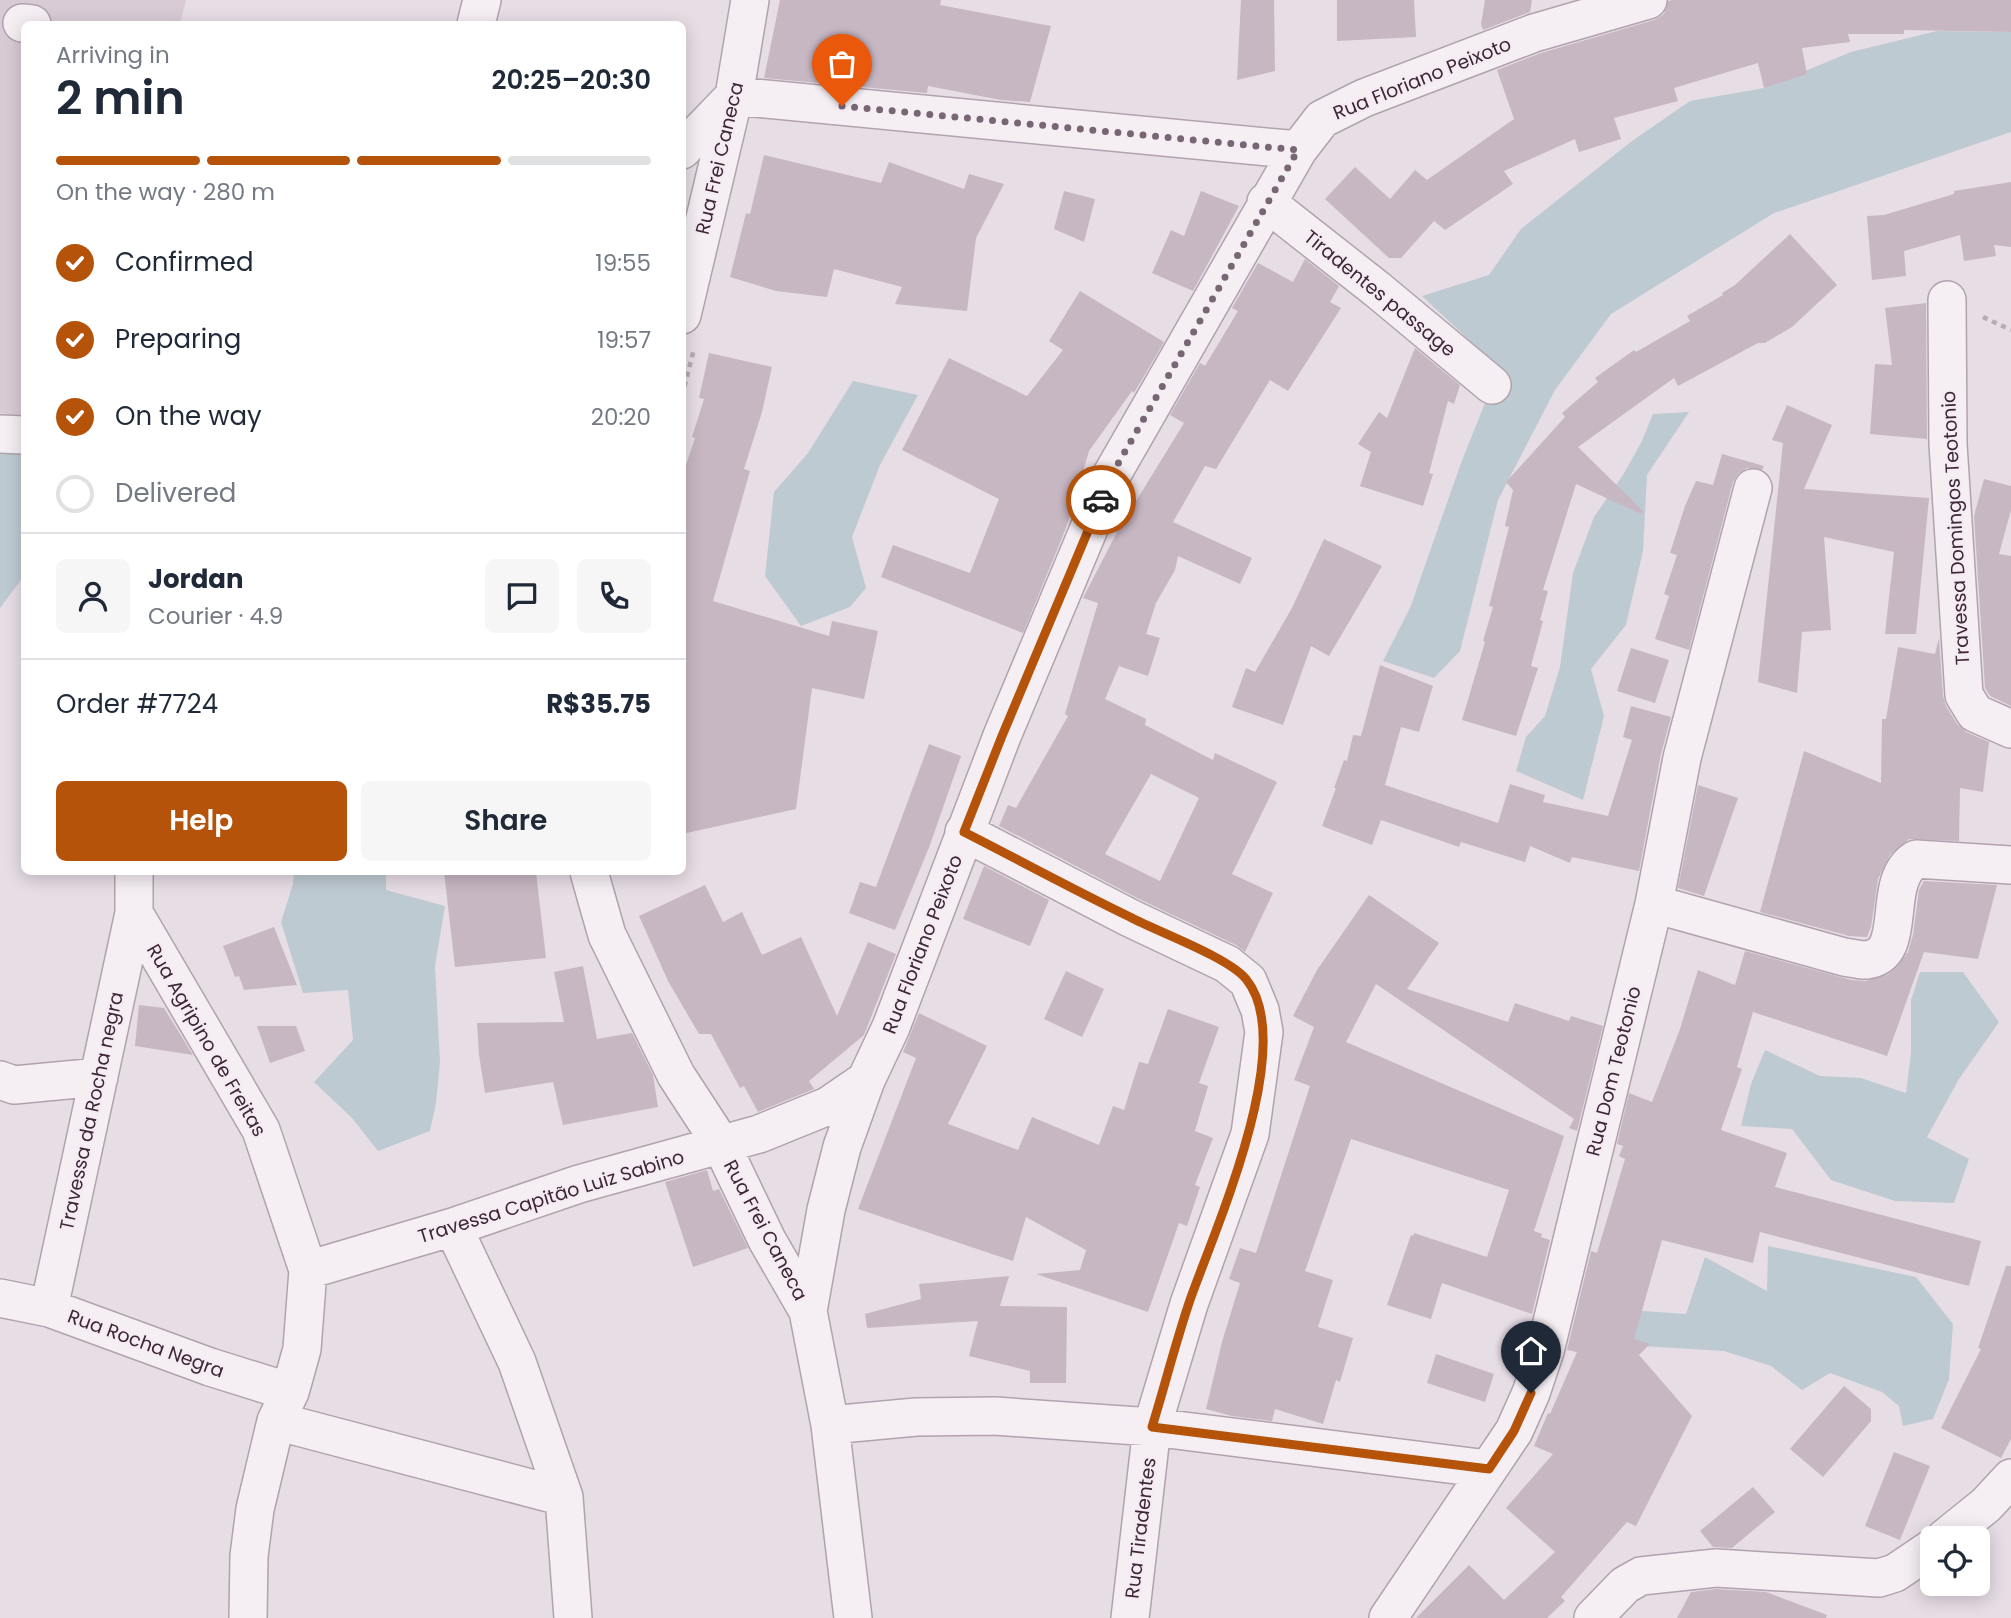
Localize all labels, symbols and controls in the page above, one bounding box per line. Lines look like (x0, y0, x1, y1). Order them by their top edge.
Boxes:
street label: Rua Floriano Peixoto (1329, 30, 1515, 127)
pin (812, 34, 872, 106)
text: Arriving in (56, 39, 170, 71)
icon: bag (823, 45, 861, 83)
text: 20:25–20:30 (492, 62, 651, 98)
text: 2 min (56, 66, 185, 130)
street label: Rua Frei Caneca (689, 79, 750, 237)
text: On the way · 280 m (56, 176, 275, 208)
street label: Tiradentes passage (1298, 224, 1461, 363)
icon: check (56, 244, 94, 282)
text: Confirmed (115, 244, 253, 280)
text: 19:55 (595, 247, 651, 279)
icon: check (56, 321, 94, 359)
text: Preparing (115, 321, 241, 357)
text: 19:57 (597, 324, 651, 356)
street label: Travessa Domingos Teotonio (1935, 390, 1976, 666)
icon: check (56, 398, 94, 436)
text: On the way (115, 398, 262, 434)
text: 20:20 (591, 401, 651, 433)
courier (1066, 465, 1136, 535)
text: Delivered (115, 475, 236, 511)
icon: car (1082, 481, 1120, 519)
button: person (56, 559, 130, 633)
button: chat (485, 559, 559, 633)
button: phone (577, 559, 651, 633)
text: Jordan (148, 561, 244, 597)
text: Courier · 4.9 (148, 600, 283, 632)
text: Order #7724 (56, 686, 218, 722)
text: R$35.75 (546, 686, 651, 722)
button: Help (56, 781, 347, 861)
button: Share (361, 781, 651, 861)
street label: Rua Floriano Peixoto (876, 851, 969, 1038)
street label: Rua Agripino de Freitas (140, 939, 273, 1142)
street label: Rua Dom Teotonio (1579, 983, 1648, 1159)
street label: Travessa da Rocha negra (53, 989, 130, 1233)
street label: Travessa Capitão Luiz Sabino (415, 1143, 688, 1250)
street label: Rua Frei Caneca (717, 1155, 814, 1305)
street label: Rua Rocha Negra (64, 1303, 228, 1384)
pin (1501, 1321, 1561, 1393)
icon: home (1512, 1332, 1550, 1370)
street label: Rua Tiradentes (1118, 1456, 1163, 1600)
map controls (1920, 1526, 1990, 1596)
button: locate (1920, 1526, 1990, 1596)

